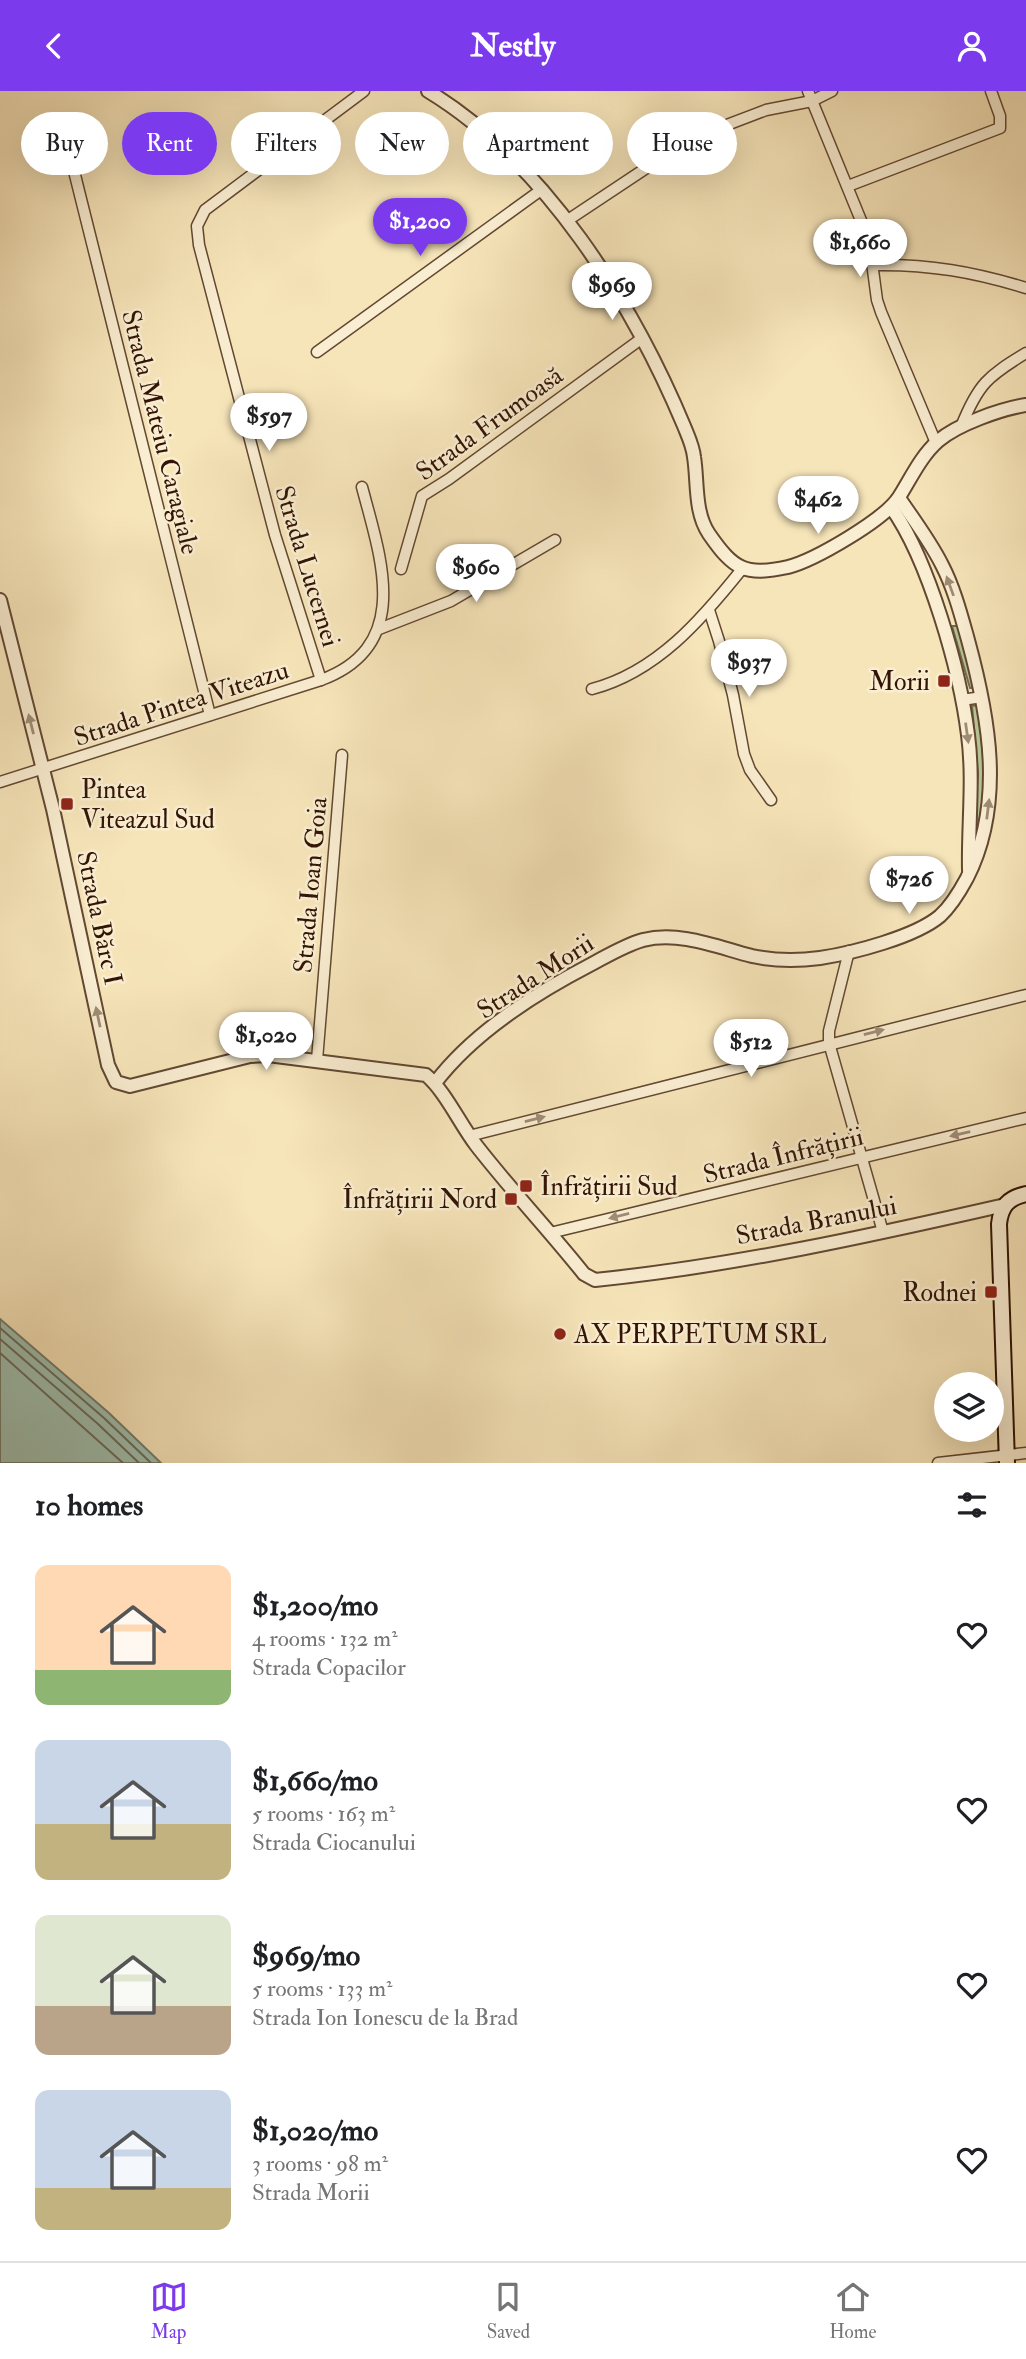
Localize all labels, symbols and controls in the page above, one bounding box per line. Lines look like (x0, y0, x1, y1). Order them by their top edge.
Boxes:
text: Nestly (471, 26, 555, 66)
icon: back (35, 27, 73, 65)
icon: person (953, 27, 991, 65)
chip: Buy (21, 112, 108, 175)
chip: Rent (122, 112, 217, 175)
chip: Filters (231, 112, 341, 175)
chip: New (355, 112, 449, 175)
chip: Apartment (463, 112, 613, 175)
chip: House (627, 112, 737, 175)
pin: $1,200 (363, 199, 477, 258)
text: $1,200 (389, 206, 451, 235)
pin: $1,660 (803, 219, 917, 279)
text: $1,660 (829, 227, 891, 256)
pin: $969 (571, 263, 653, 322)
text: $969 (588, 270, 636, 299)
street label: Strada Mateiu Caragiale (114, 307, 206, 558)
street label: Strada Frumoasă (410, 360, 570, 488)
pin: $597 (228, 393, 310, 453)
text: $597 (246, 401, 292, 430)
pin: $462 (777, 477, 859, 536)
street label: Strada Lucernei (267, 482, 347, 651)
text: $462 (794, 484, 842, 513)
pin: $960 (435, 545, 517, 604)
text: $960 (452, 552, 500, 581)
one-way arrow (945, 576, 956, 597)
pin: $937 (708, 639, 790, 699)
text: $937 (727, 647, 771, 676)
street label: Strada Pintea Viteazu (70, 654, 293, 754)
place label: Morii (869, 666, 930, 698)
marker: Morii (936, 673, 952, 689)
one-way arrow (25, 713, 36, 735)
one-way arrow (962, 722, 973, 744)
place label: Pintea Viteazul Sud (81, 774, 215, 836)
marker: Pintea Viteazul Sud (59, 796, 75, 812)
street label: Strada Ioan Goia (287, 796, 335, 974)
one-way arrow (982, 797, 993, 819)
street label: Strada Bărc I (69, 848, 129, 988)
pin: $726 (868, 857, 950, 916)
text: $726 (886, 864, 932, 893)
street label: Strada Morii (471, 927, 600, 1026)
one-way arrow (92, 1006, 103, 1028)
pin: $1,020 (209, 1013, 323, 1072)
pin: $512 (710, 1019, 792, 1079)
text: $1,020 (235, 1020, 297, 1049)
one-way arrow (863, 1026, 885, 1037)
text: $512 (729, 1027, 773, 1056)
one-way arrow (524, 1113, 546, 1124)
street label: Strada Înfrățirii (699, 1119, 867, 1191)
one-way arrow (949, 1129, 971, 1140)
place label: Înfrățirii Sud (540, 1169, 678, 1203)
marker: Înfrățirii Sud (518, 1178, 534, 1194)
place label: Înfrățirii Nord (342, 1182, 497, 1216)
street label: Strada Branului (733, 1190, 899, 1252)
marker: Înfrățirii Nord (503, 1191, 519, 1207)
one-way arrow (608, 1211, 630, 1222)
place label: Rodnei (902, 1277, 977, 1309)
marker: Rodnei (983, 1284, 999, 1300)
place label: AX PERPETUM SRL (573, 1319, 826, 1351)
marker: AX PERPETUM SRL (552, 1326, 568, 1342)
map controls (934, 1372, 1004, 1442)
button: layers (934, 1372, 1004, 1442)
icon: filters (953, 1486, 991, 1524)
text: 10 homes (35, 1487, 143, 1524)
text: $1,200/mo (252, 1587, 378, 1624)
icon: home (91, 1593, 175, 1677)
icon: heart (953, 1616, 991, 1654)
text: 4 rooms · 132 m² (252, 1624, 398, 1653)
text: Strada Copacilor (252, 1653, 406, 1682)
text: $1,660/mo (252, 1762, 378, 1799)
icon: home (91, 1768, 175, 1852)
icon: heart (953, 1791, 991, 1829)
text: 5 rooms · 163 m² (252, 1799, 395, 1828)
text: Strada Ciocanului (252, 1828, 416, 1857)
text: $969/mo (252, 1937, 360, 1974)
icon: home (91, 1943, 175, 2027)
icon: heart (953, 1966, 991, 2004)
text: 5 rooms · 133 m² (252, 1974, 393, 2003)
text: Strada Ion Ionescu de la Brad (252, 2003, 518, 2032)
text: $1,020/mo (252, 2112, 378, 2149)
icon: home (91, 2118, 175, 2202)
icon: heart (953, 2141, 991, 2179)
text: 3 rooms · 98 m² (252, 2149, 388, 2178)
text: Strada Morii (252, 2178, 370, 2207)
tab: Map (150, 2278, 188, 2344)
tab: Saved (487, 2278, 530, 2344)
tab: Home (829, 2278, 876, 2344)

